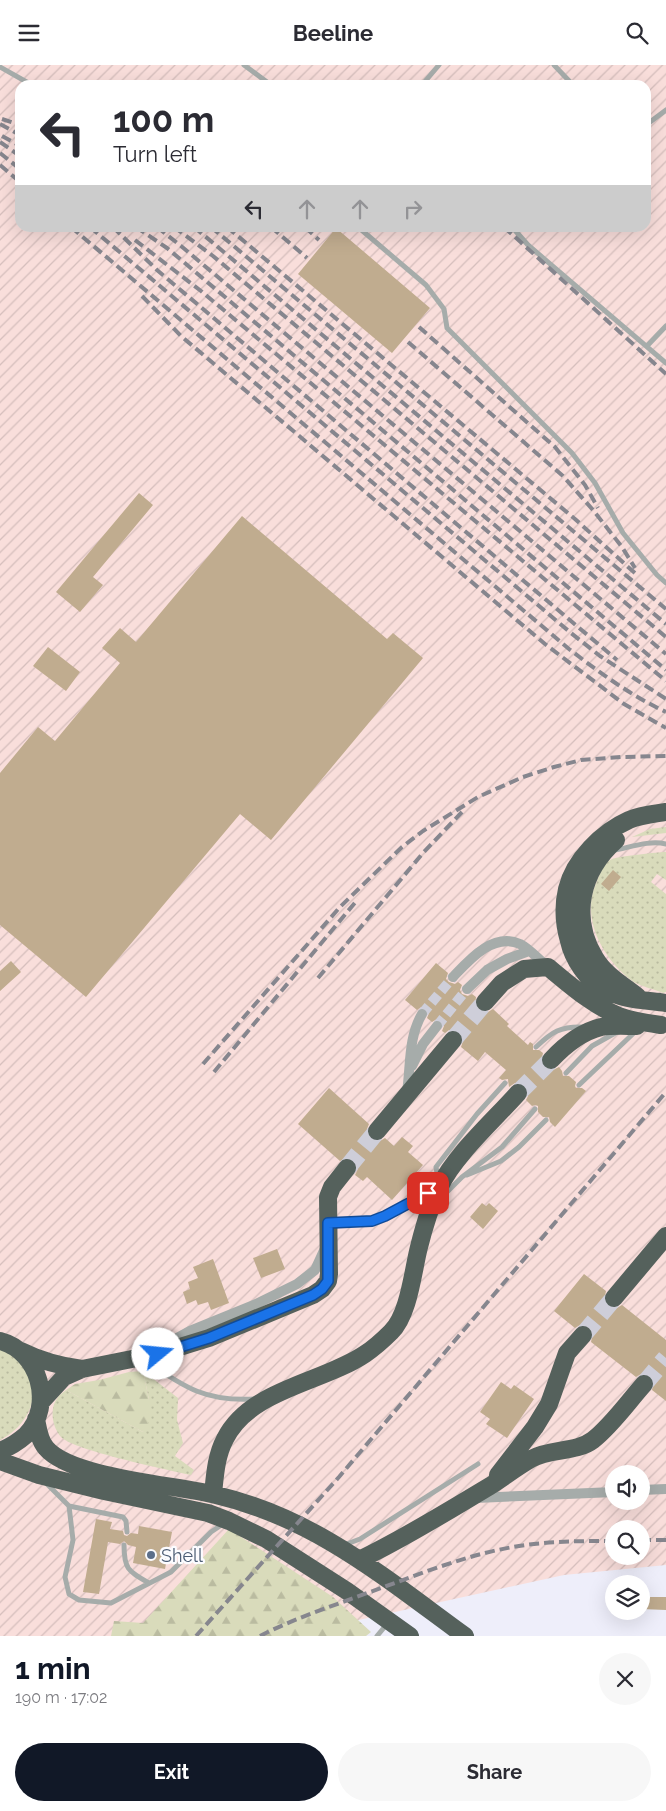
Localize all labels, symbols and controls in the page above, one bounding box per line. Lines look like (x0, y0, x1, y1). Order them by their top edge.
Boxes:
icon: menu (15, 19, 43, 47)
icon: search (623, 19, 651, 47)
text: Beeline (293, 20, 373, 46)
text: 100 m (113, 99, 214, 140)
icon: left (30, 100, 95, 165)
text: Turn left (113, 141, 197, 167)
icon: left (240, 195, 268, 223)
icon: ahead (293, 195, 321, 223)
icon: ahead (346, 195, 374, 223)
icon: right (399, 195, 427, 223)
pin (407, 1172, 449, 1214)
icon: arrive (414, 1179, 442, 1207)
position arrow (131, 1327, 183, 1379)
map controls (605, 1465, 650, 1620)
button: sound (605, 1465, 650, 1510)
button: search (605, 1520, 650, 1565)
place label: Shell (161, 1545, 203, 1566)
marker: Shell (145, 1549, 157, 1561)
button: layers (605, 1575, 650, 1620)
text: 1 min (15, 1651, 91, 1686)
button: close (599, 1653, 651, 1705)
text: 190 m · 17:02 (15, 1688, 107, 1707)
button: Exit (15, 1743, 328, 1801)
button: Share (338, 1743, 651, 1801)

